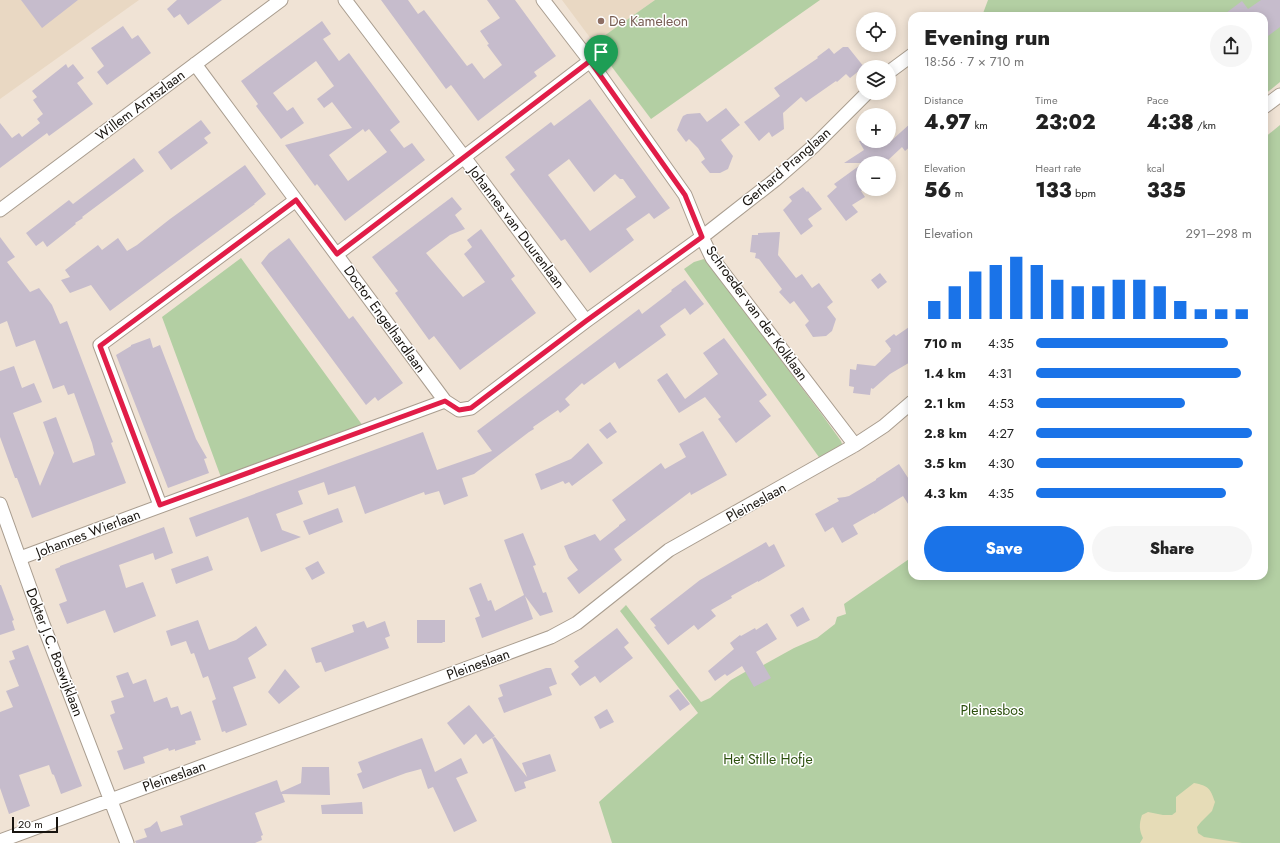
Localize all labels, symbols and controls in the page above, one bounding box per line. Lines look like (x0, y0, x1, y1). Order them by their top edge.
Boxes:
place label: De Kameleon (609, 11, 688, 31)
map controls (856, 12, 896, 196)
button: locate (856, 12, 896, 52)
marker: De Kameleon (596, 16, 606, 26)
text: Evening run (924, 21, 1050, 53)
button: share (1210, 25, 1252, 67)
pin (584, 35, 618, 76)
icon: arrive (590, 41, 612, 63)
text: 18:56 · 7 × 710 m (924, 52, 1024, 71)
button: layers (856, 60, 896, 100)
street label: Willem Arntszlaan (91, 65, 189, 145)
text: Distance (924, 92, 963, 108)
text: Time (1035, 92, 1058, 108)
text: Pace (1147, 92, 1169, 108)
button: + (856, 108, 896, 148)
text: 4.97 (924, 108, 971, 137)
text: 23:02 (1035, 108, 1096, 137)
text: 4:38 (1147, 108, 1194, 137)
text: km (971, 117, 988, 133)
text: /km (1194, 117, 1216, 133)
street label: Gerhard Pranglaan (737, 123, 835, 211)
button: − (856, 156, 896, 196)
street label: Johannes van Duurenlaan (463, 160, 570, 292)
text: Elevation (924, 160, 966, 176)
text: Heart rate (1035, 160, 1081, 176)
text: kcal (1147, 160, 1164, 176)
text: 56 (924, 176, 951, 205)
text: 133 (1035, 176, 1072, 205)
text: 335 (1147, 176, 1186, 205)
text: m (951, 185, 963, 201)
text: bpm (1072, 185, 1096, 201)
text: Elevation (924, 224, 973, 243)
text: 291–298 m (1186, 224, 1252, 243)
street label: Schroeder van der Kolklaan (701, 241, 813, 385)
street label: Doctor Engelhardlaan (339, 261, 431, 377)
text: 710 m (924, 334, 962, 353)
text: 4:35 (988, 334, 1014, 353)
text: 1.4 km (924, 364, 966, 383)
text: 4:31 (988, 364, 1012, 383)
text: 2.1 km (924, 394, 965, 413)
text: 4:53 (988, 394, 1014, 413)
text: 2.8 km (924, 424, 967, 443)
text: 4:27 (988, 424, 1014, 443)
text: 3.5 km (924, 454, 967, 473)
text: 4:30 (988, 454, 1014, 473)
street label: Pleineslaan (722, 477, 790, 527)
text: 4.3 km (924, 484, 967, 503)
text: 4:35 (988, 484, 1014, 503)
street label: Johannes Wierlaan (31, 504, 143, 563)
button: Save (924, 526, 1084, 572)
button: Share (1092, 526, 1252, 572)
street label: Dokter J.C. Boswijklaan (21, 585, 89, 719)
street label: Pleineslaan (444, 643, 512, 685)
park label: Pleinesbos (960, 700, 1024, 720)
park label: Het Stille Hofje (723, 749, 813, 769)
street label: Pleineslaan (140, 755, 208, 797)
scale bar (12, 815, 58, 834)
text: 20 m (18, 816, 43, 832)

